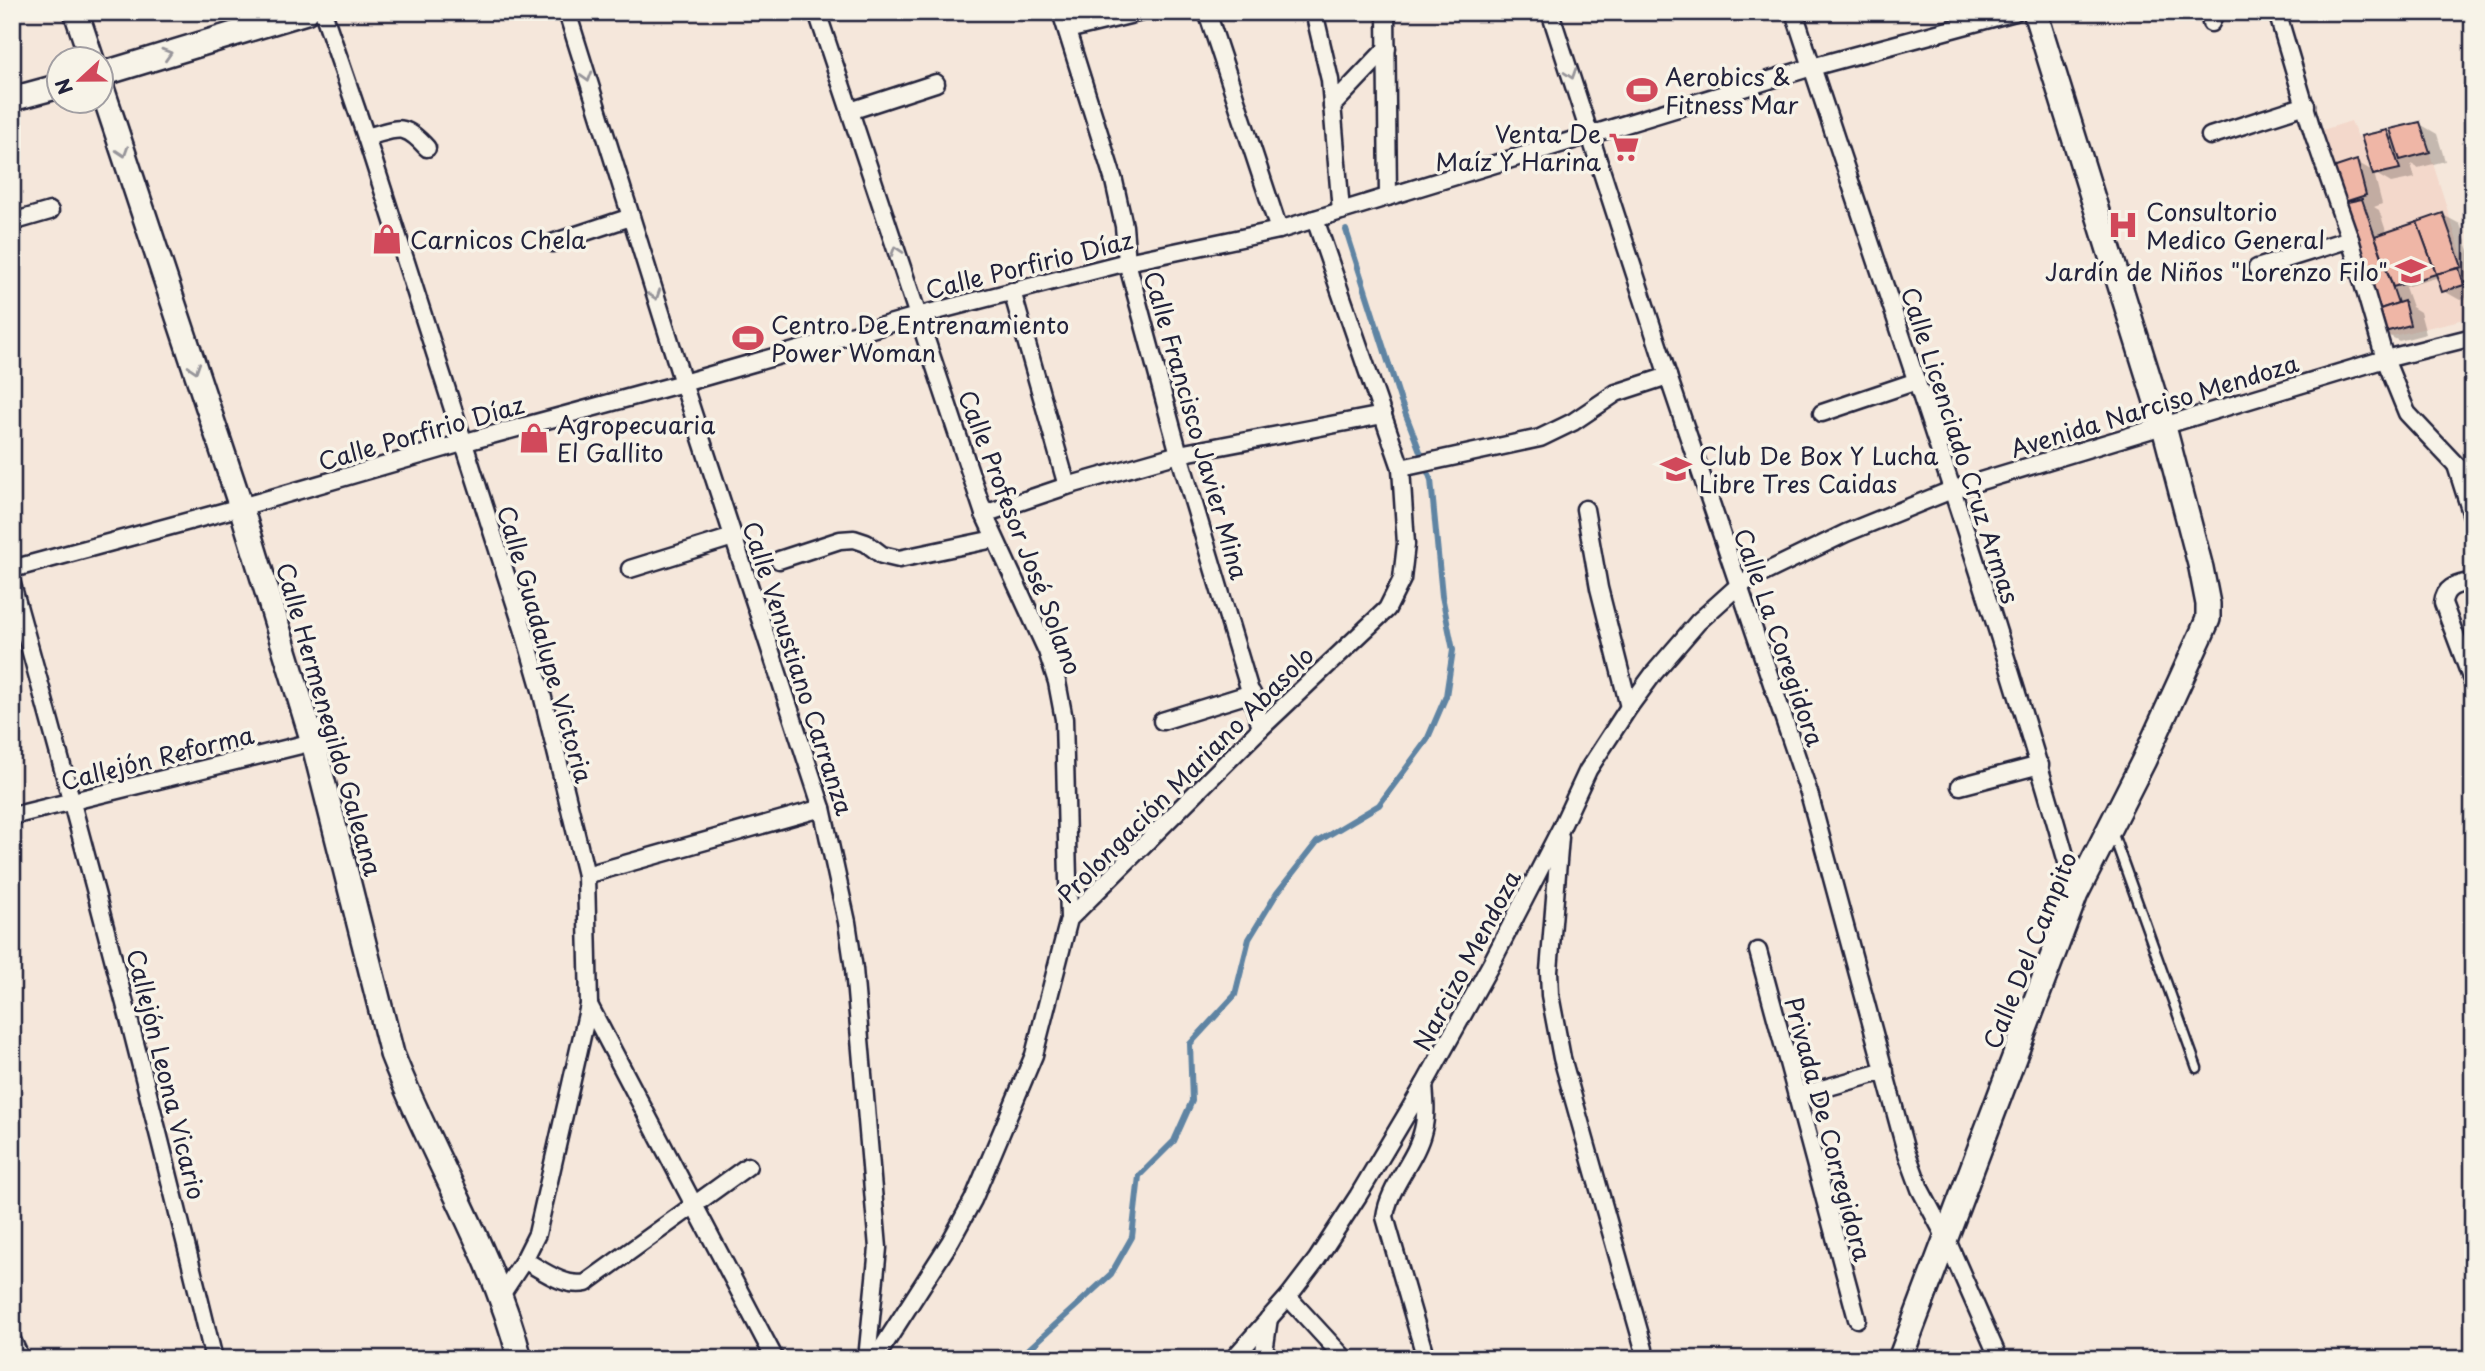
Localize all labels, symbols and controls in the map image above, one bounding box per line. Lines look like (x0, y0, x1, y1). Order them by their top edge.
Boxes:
north arrow (46, 46, 116, 116)
one-way arrow (160, 48, 173, 62)
place label: Aerobics & Fitness Mar (1665, 58, 1798, 122)
one-way arrow (1562, 67, 1577, 79)
one-way arrow (579, 71, 593, 83)
sports icon: Aerobics & Fitness Mar (1625, 73, 1659, 107)
text: N (48, 75, 79, 99)
place label: Venta De Maíz Y Harina (1436, 115, 1601, 179)
supermarket icon: Venta De Maíz Y Harina (1607, 130, 1641, 164)
one-way arrow (115, 146, 129, 158)
place label: Consultorio Medico General (2146, 193, 2325, 257)
hospital icon: Consultorio Medico General (2106, 208, 2140, 242)
place label: Carnicos Chela (410, 221, 586, 257)
street label: Calle Porfirio Díaz (922, 221, 1136, 307)
shop icon: Carnicos Chela (370, 222, 404, 256)
one-way arrow (890, 245, 904, 258)
place label: Jardín de Niños "Lorenzo Filo" (2045, 253, 2388, 289)
school or university icon: Jardín de Niños "Lorenzo Filo" (2394, 254, 2428, 288)
street label: Calle Francisco Javier Mina (1136, 266, 1258, 584)
street label: Calle Licenciado Cruz Armas (1893, 282, 2029, 608)
one-way arrow (647, 288, 661, 300)
place label: Centro De Entrenamiento Power Woman (771, 306, 1069, 370)
sports icon: Centro De Entrenamiento Power Woman (731, 321, 765, 355)
street label: Avenida Narciso Mendoza (2006, 344, 2303, 466)
one-way arrow (187, 362, 201, 374)
street label: Calle Profesor José Solano (950, 384, 1092, 680)
street label: Calle Porfirio Díaz (314, 385, 528, 479)
place label: Agropecuaria El Gallito (557, 406, 715, 470)
shop icon: Agropecuaria El Gallito (517, 421, 551, 455)
place label: Club De Box Y Lucha Libre Tres Caidas (1699, 437, 1938, 501)
school or university icon: Club De Box Y Lucha Libre Tres Caidas (1659, 452, 1693, 486)
street label: Calle Guadalupe Victoria (489, 501, 603, 787)
street label: Calle Venustiano Carranza (734, 516, 864, 820)
street label: Calle La Coregidora (1726, 523, 1834, 751)
street label: Calle Hermenegildo Galeana (268, 558, 392, 880)
street label: Prolongación Mariano Abasolo (1048, 637, 1322, 911)
street label: Callejón Reforma (57, 716, 257, 798)
street label: Calle Del Campito (1973, 846, 2085, 1054)
street label: Narcizo Mendoza (1403, 863, 1529, 1057)
street label: Callejón Leona Vicario (118, 945, 216, 1203)
street label: Privada De Corregidora (1776, 993, 1882, 1265)

